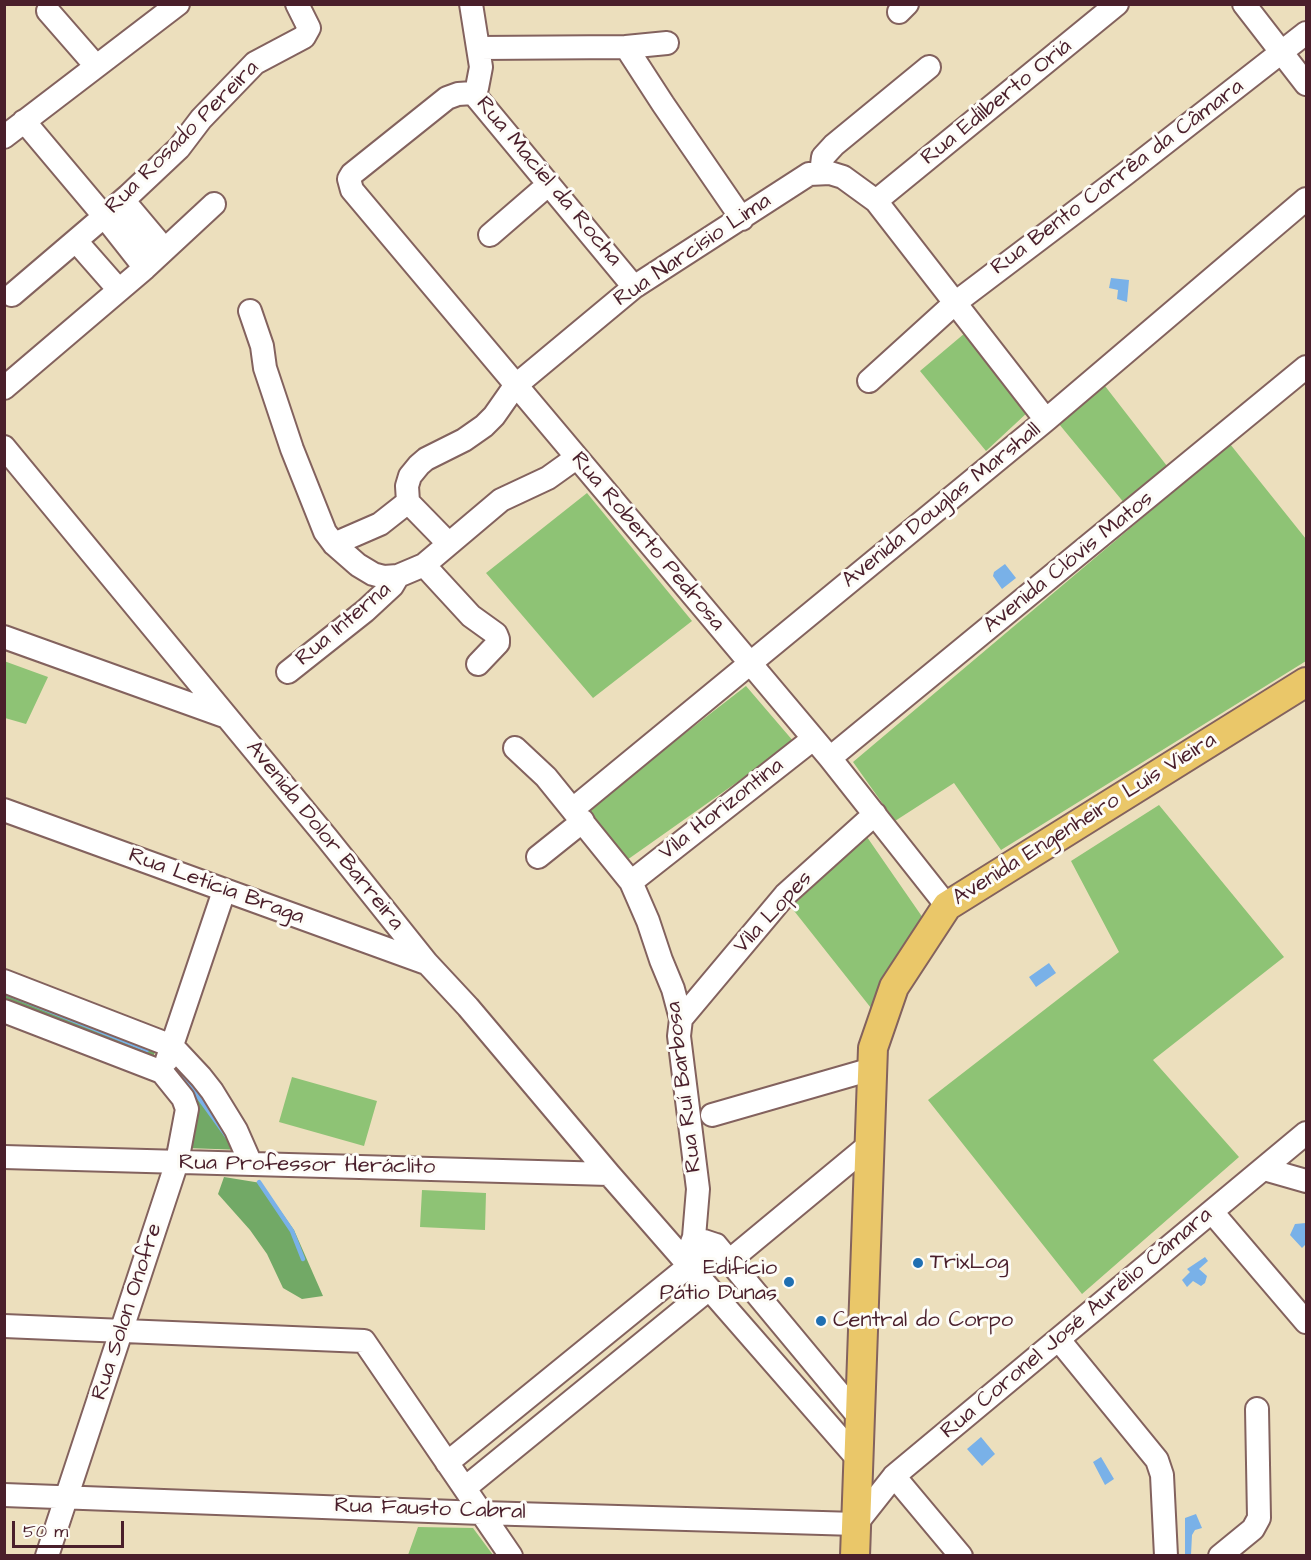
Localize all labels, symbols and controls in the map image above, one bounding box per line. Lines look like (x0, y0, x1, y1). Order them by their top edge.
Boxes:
street label: Rua Edilberto Oriá (916, 34, 1078, 172)
street label: Rua Rosado Pereira (101, 56, 265, 220)
street label: Rua Bento Corrêa da Câmara (987, 74, 1249, 282)
street label: Rua Maciel da Rocha (469, 92, 627, 272)
street label: Rua Narcísio Lima (609, 189, 777, 313)
street label: Avenida Douglas Marshall (837, 418, 1047, 594)
street label: Rua Roberto Pedrosa (564, 447, 730, 637)
street label: Avenida Clóvis Matos (979, 486, 1159, 640)
street label: Rua Interna (291, 578, 397, 672)
street label: Avenida Engenheiro Luís Vieira (948, 728, 1222, 912)
street label: Avenida Dolor Barreira (239, 736, 409, 936)
street label: Vila Horizontina (655, 753, 789, 867)
street label: Rua Letícia Braga (125, 843, 307, 931)
street label: Vila Lopes (729, 866, 819, 960)
street label: Rua Ruí Barbosa (661, 1000, 709, 1174)
street label: Rua Professor Heráclito (179, 1151, 435, 1181)
street label: Rua Coronel José Aurélio Câmara (936, 1203, 1218, 1445)
street label: Rua Solon Onofre (87, 1220, 169, 1404)
place label: TrixLog (930, 1250, 1008, 1276)
place label: Edifício Pátio Dunas (660, 1256, 777, 1308)
marker: TrixLog (911, 1256, 925, 1270)
marker: Edifício Pátio Dunas (782, 1275, 796, 1289)
place label: Central do Corpo (833, 1308, 1013, 1334)
marker: Central do Corpo (814, 1314, 828, 1328)
street label: Rua Fausto Cabral (334, 1493, 526, 1527)
scale bar (15, 1509, 128, 1547)
text: 50 m (23, 1519, 68, 1544)

